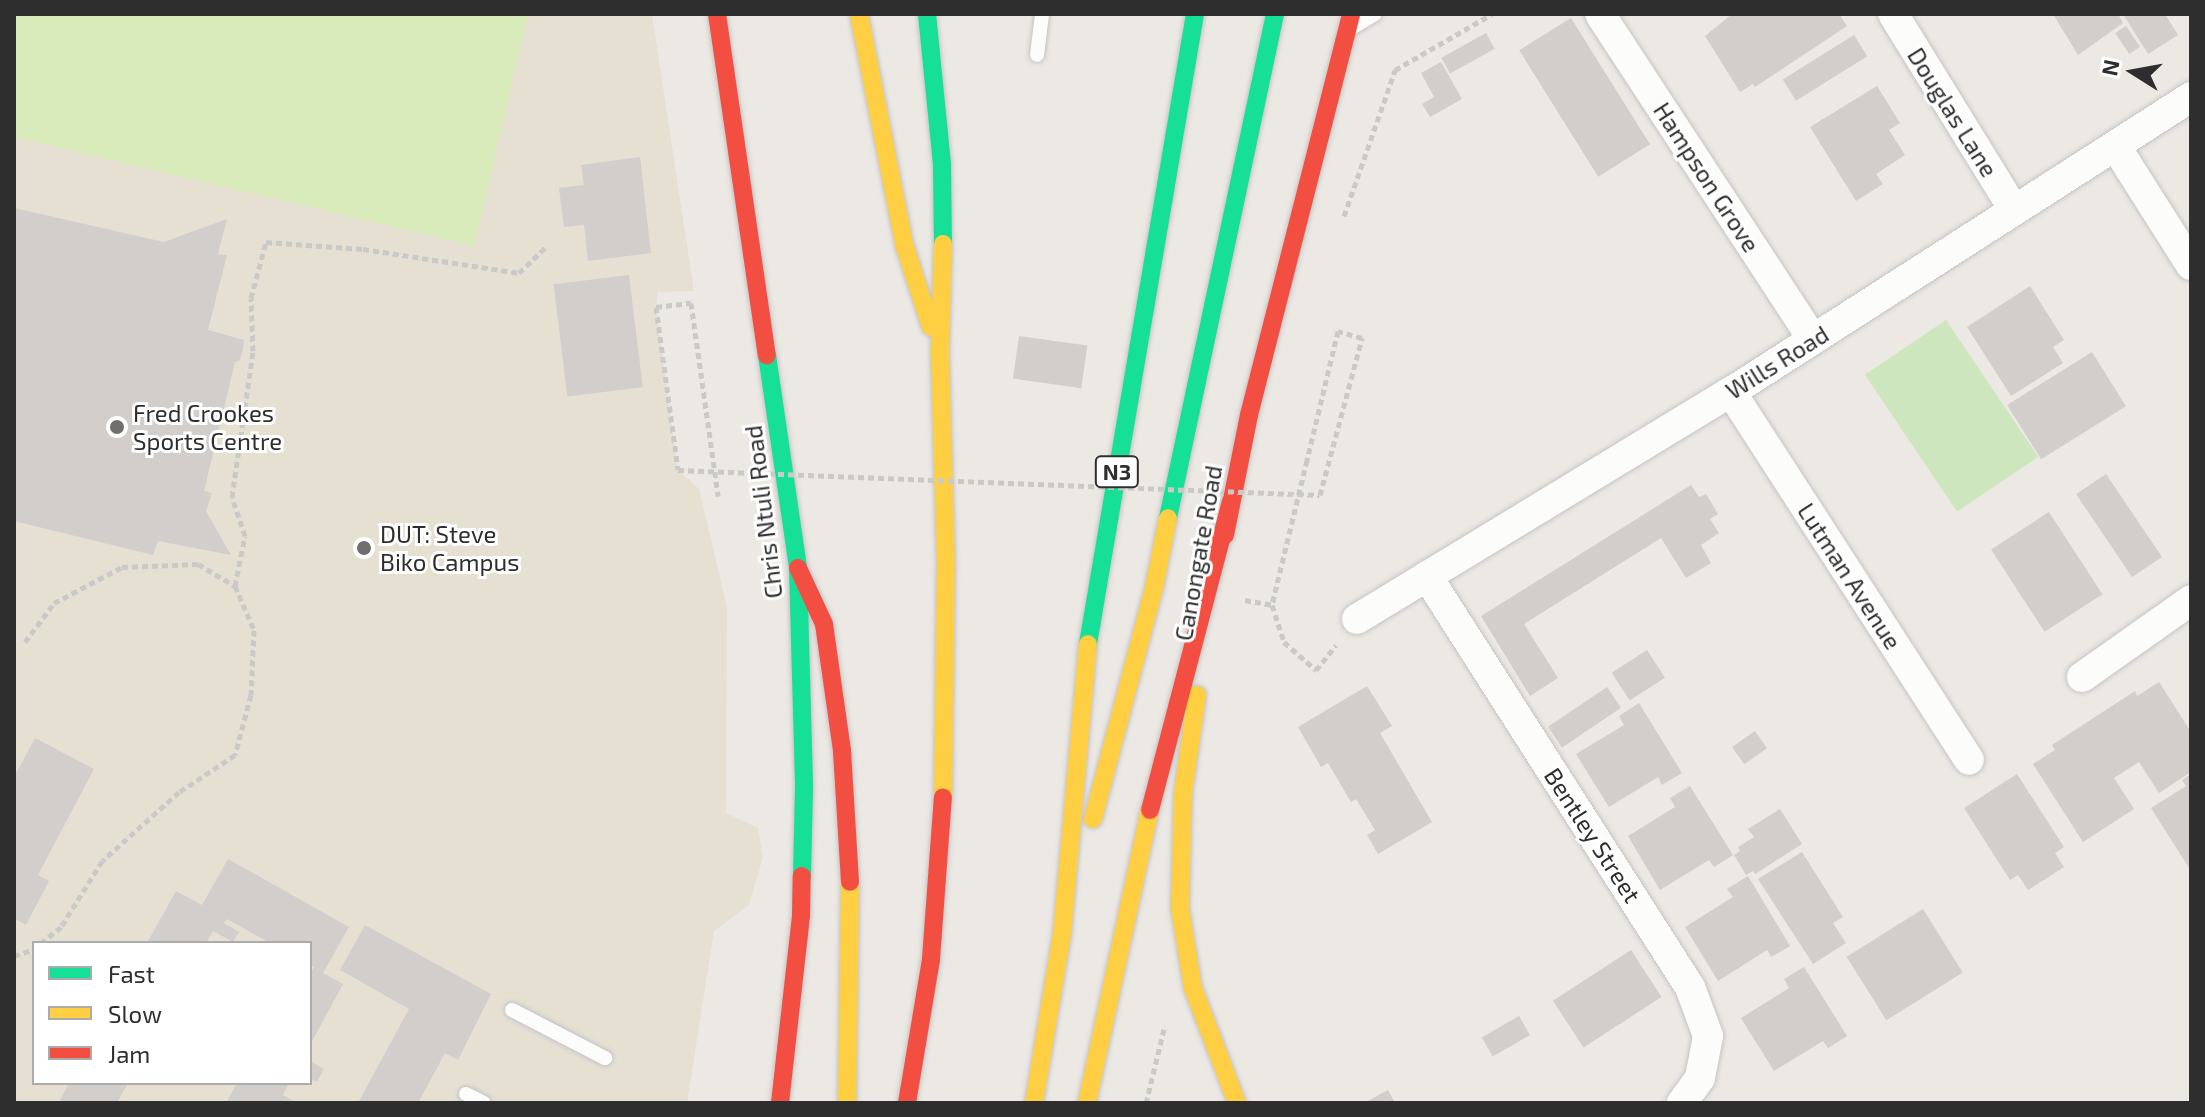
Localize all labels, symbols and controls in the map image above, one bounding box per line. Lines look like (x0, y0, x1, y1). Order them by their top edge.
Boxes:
north arrow (2093, 32, 2173, 112)
street label: Douglas Lane (1902, 42, 2004, 182)
text: N (2095, 57, 2124, 78)
street label: Hampson Grove (1648, 97, 1766, 257)
street label: Wills Road (1720, 319, 1834, 405)
place label: Fred Crookes Sports Centre (133, 399, 282, 455)
marker: Fred Crookes Sports Centre (108, 418, 126, 436)
street label: Chris Ntuli Road (738, 424, 788, 600)
road number: N3 (1093, 454, 1141, 490)
street label: Canongate Road (1168, 463, 1228, 643)
street label: Lutman Avenue (1792, 497, 1908, 655)
place label: DUT: Steve Biko Campus (380, 520, 519, 576)
marker: DUT: Steve Biko Campus (355, 539, 373, 557)
street label: Bentley Street (1539, 762, 1647, 908)
legend (32, 941, 312, 1085)
text: Fast (108, 959, 155, 988)
text: Slow (108, 999, 162, 1028)
text: Jam (108, 1039, 150, 1068)

